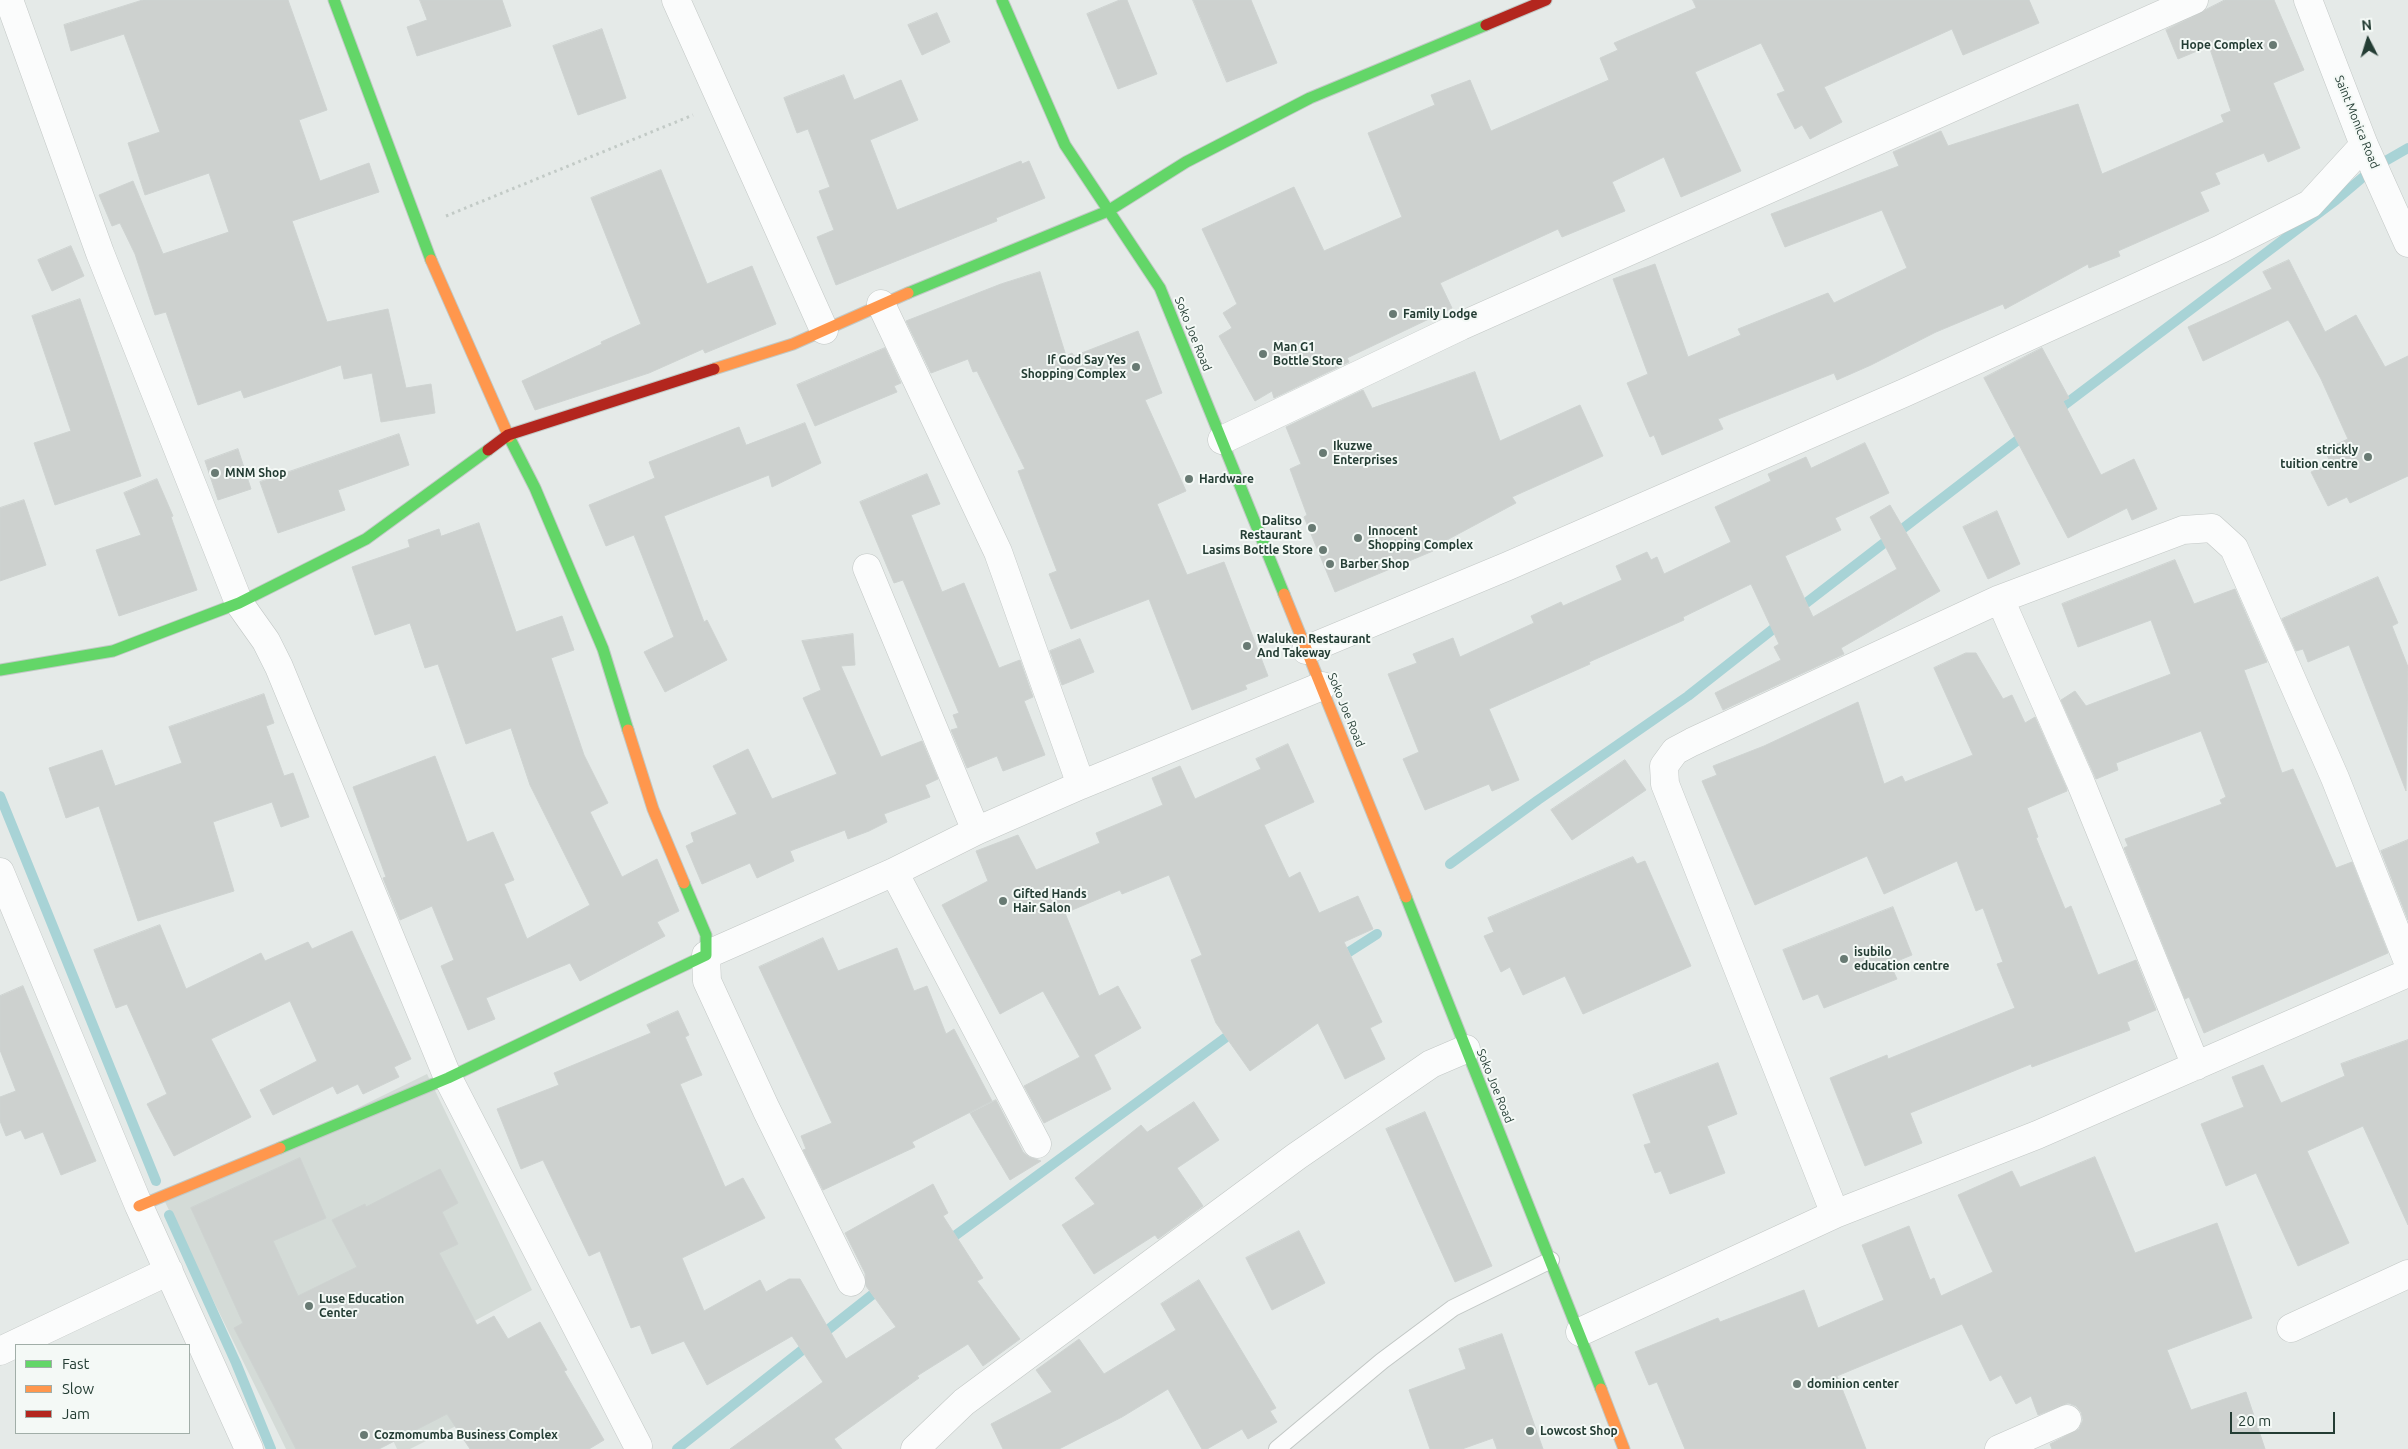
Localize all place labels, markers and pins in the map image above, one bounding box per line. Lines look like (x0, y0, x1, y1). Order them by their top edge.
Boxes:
place label: Hope Complex (2181, 38, 2263, 52)
marker: Hope Complex (2267, 39, 2279, 51)
place label: Family Lodge (1403, 307, 1477, 321)
marker: Family Lodge (1387, 308, 1399, 320)
place label: Man G1 Bottle Store (1273, 340, 1343, 368)
marker: Man G1 Bottle Store (1257, 348, 1269, 360)
place label: If God Say Yes Shopping Complex (1021, 353, 1126, 381)
marker: If God Say Yes Shopping Complex (1130, 361, 1142, 373)
place label: Ikuzwe Enterprises (1333, 439, 1398, 467)
place label: strickly tuition centre (2280, 443, 2358, 471)
marker: Ikuzwe Enterprises (1317, 447, 1329, 459)
marker: strickly tuition centre (2362, 451, 2374, 463)
place label: MNM Shop (225, 466, 286, 480)
marker: MNM Shop (209, 467, 221, 479)
place label: Hardware (1199, 472, 1254, 486)
marker: Hardware (1183, 473, 1195, 485)
place label: Dalitso Restaurant (1240, 514, 1302, 542)
marker: Dalitso Restaurant (1306, 522, 1318, 534)
place label: Innocent Shopping Complex (1368, 524, 1473, 552)
marker: Innocent Shopping Complex (1352, 532, 1364, 544)
place label: Lasims Bottle Store (1202, 543, 1313, 557)
marker: Lasims Bottle Store (1317, 544, 1329, 556)
place label: Barber Shop (1340, 557, 1410, 571)
marker: Barber Shop (1324, 558, 1336, 570)
place label: Waluken Restaurant And Takeway (1257, 632, 1371, 660)
marker: Waluken Restaurant And Takeway (1241, 640, 1253, 652)
place label: Gifted Hands Hair Salon (1013, 887, 1087, 915)
marker: Gifted Hands Hair Salon (997, 895, 1009, 907)
place label: isubilo education centre (1854, 945, 1949, 973)
marker: isubilo education centre (1838, 953, 1850, 965)
place label: Luse Education Center (319, 1292, 404, 1320)
marker: Luse Education Center (303, 1300, 315, 1312)
place label: dominion center (1807, 1377, 1899, 1391)
marker: dominion center (1791, 1378, 1803, 1390)
place label: Lowcost Shop (1540, 1424, 1618, 1438)
marker: Lowcost Shop (1524, 1425, 1536, 1437)
place label: Cozmomumba Business Complex (374, 1428, 558, 1442)
marker: Cozmomumba Business Complex (358, 1429, 370, 1441)

